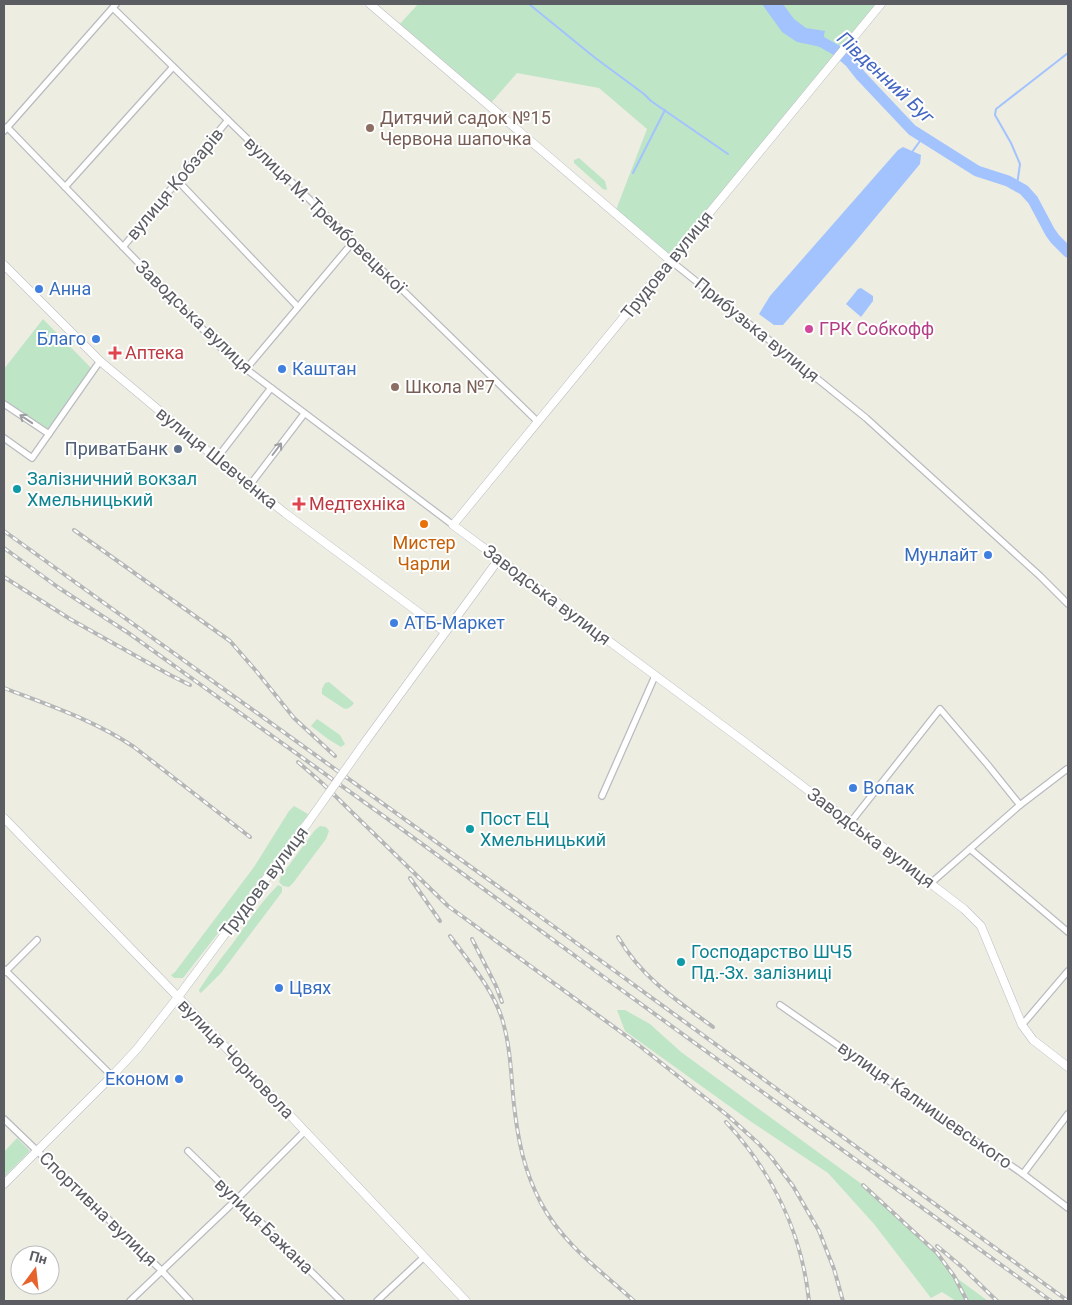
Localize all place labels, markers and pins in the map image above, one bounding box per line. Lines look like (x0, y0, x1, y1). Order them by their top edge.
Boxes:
place label: Дитячий садок №15 Червона шапочка (380, 107, 551, 149)
marker: Дитячий садок №15 Червона шапочка (364, 122, 376, 134)
place label: Анна (49, 278, 91, 299)
marker: Анна (33, 283, 45, 295)
place label: ГРК Собкофф (819, 318, 934, 339)
marker: ГРК Собкофф (803, 323, 815, 335)
place label: Благо (37, 328, 86, 349)
marker: Благо (90, 333, 102, 345)
place label: Аптека (125, 342, 184, 363)
marker: Аптека (109, 347, 121, 359)
place label: Каштан (292, 358, 357, 379)
marker: Каштан (276, 363, 288, 375)
place label: Школа №7 (405, 376, 495, 397)
marker: Школа №7 (389, 381, 401, 393)
place label: ПриватБанк (65, 438, 168, 459)
marker: ПриватБанк (172, 443, 184, 455)
place label: Залізничний вокзал Хмельницький (27, 468, 197, 510)
marker: Залізничний вокзал Хмельницький (11, 483, 23, 495)
place label: Медтехніка (309, 493, 406, 514)
marker: Медтехніка (293, 498, 305, 510)
marker: Мистер Чарли (418, 518, 430, 530)
place label: Мистер Чарли (392, 532, 456, 574)
place label: Мунлайт (904, 544, 978, 565)
marker: Мунлайт (982, 549, 994, 561)
place label: АТБ-Маркет (404, 612, 505, 633)
marker: АТБ-Маркет (388, 617, 400, 629)
place label: Вопак (863, 777, 915, 798)
marker: Вопак (847, 782, 859, 794)
place label: Пост ЕЦ Хмельницький (480, 808, 606, 850)
marker: Пост ЕЦ Хмельницький (464, 823, 476, 835)
place label: Господарство ШЧ5 Пд.-Зх. залізниці (691, 941, 852, 983)
marker: Господарство ШЧ5 Пд.-Зх. залізниці (675, 956, 687, 968)
place label: Цвях (289, 977, 331, 998)
marker: Цвях (273, 982, 285, 994)
place label: Економ (105, 1068, 169, 1089)
marker: Економ (173, 1073, 185, 1085)

